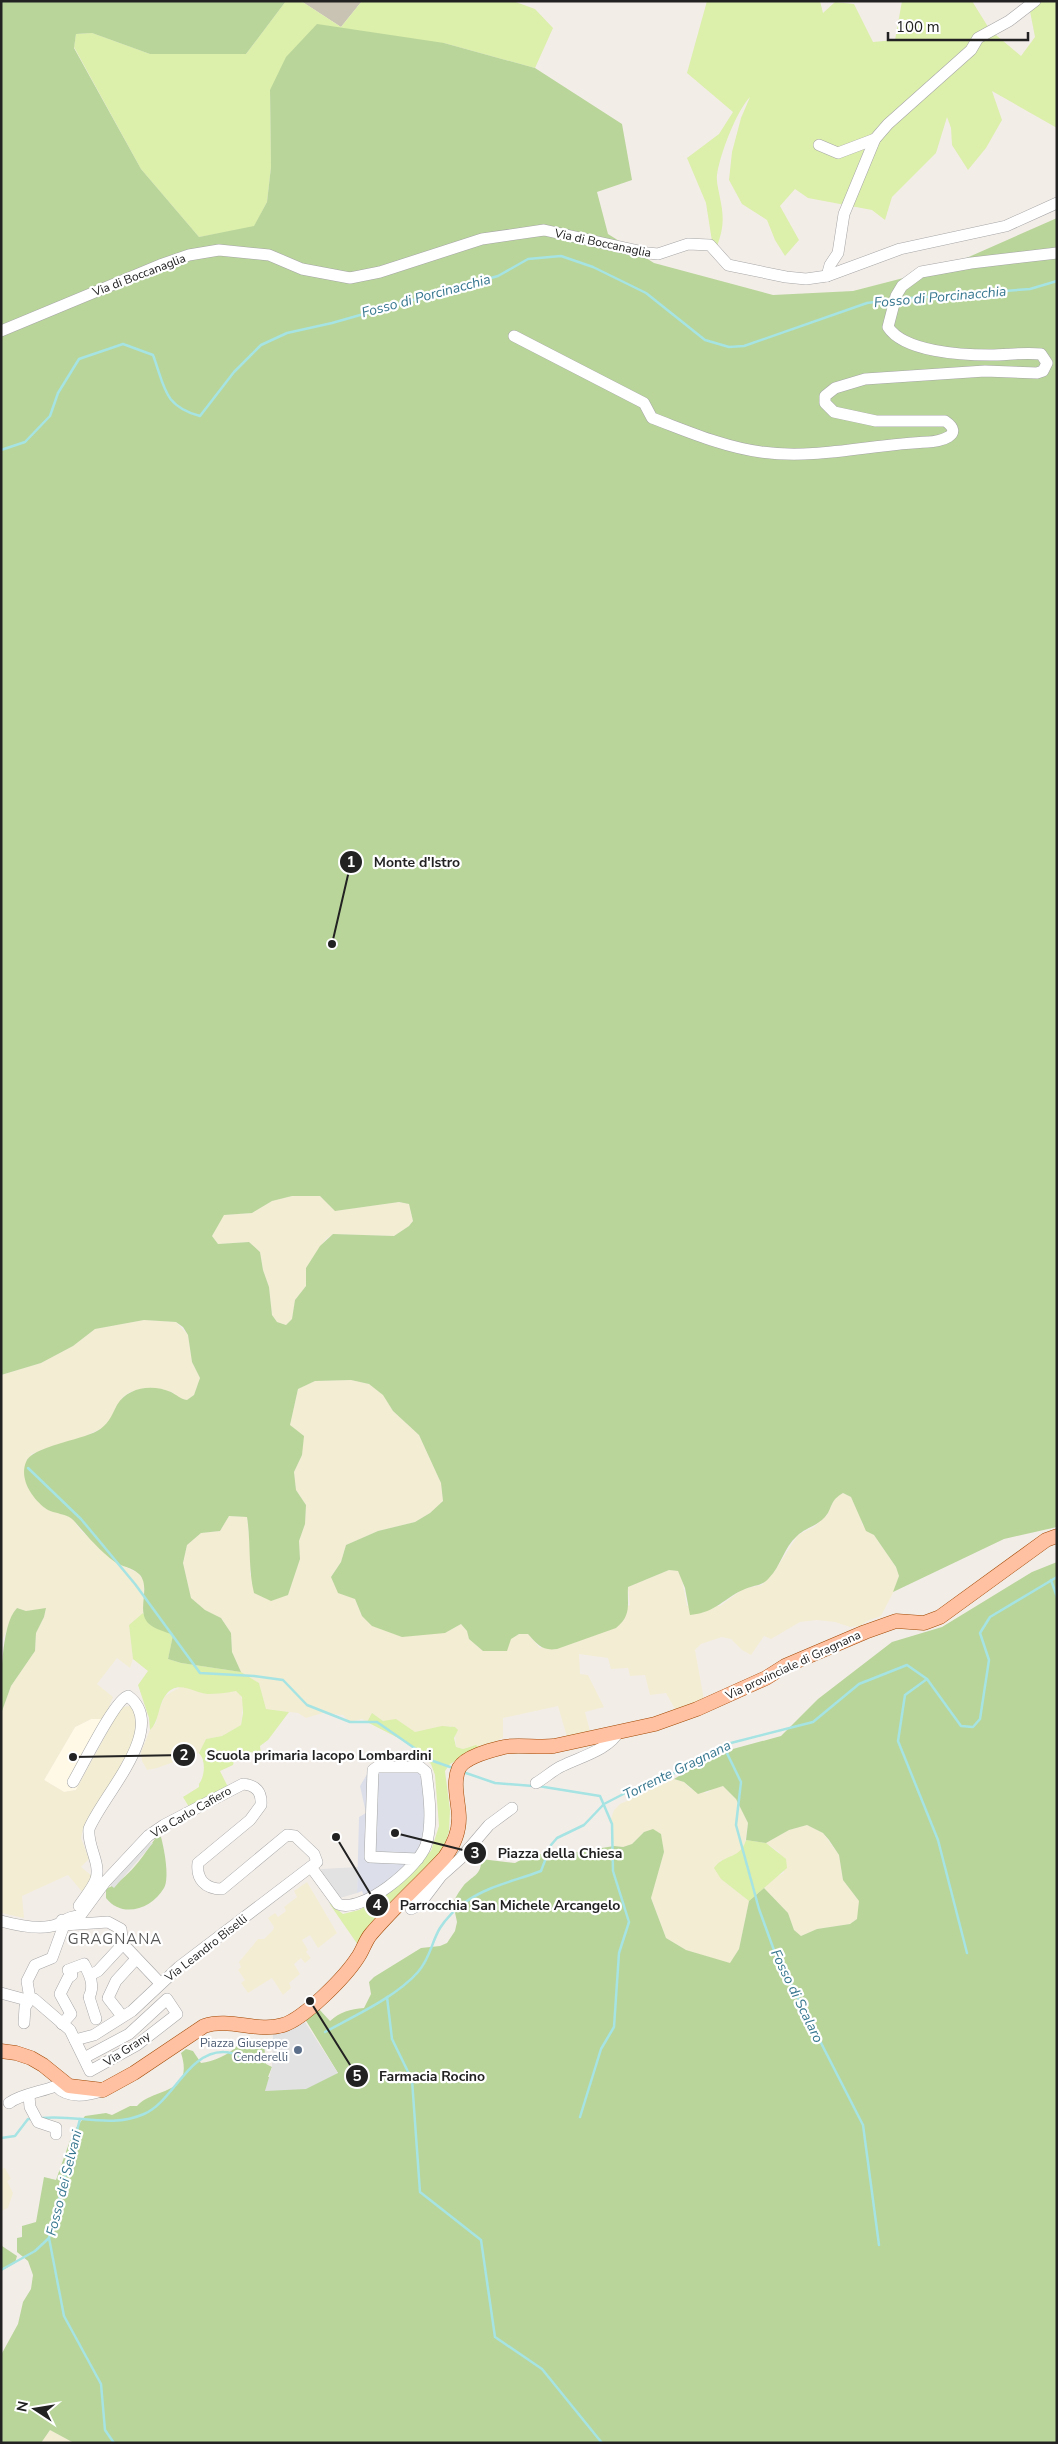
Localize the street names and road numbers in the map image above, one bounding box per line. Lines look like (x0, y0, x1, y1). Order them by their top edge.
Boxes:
street label: Via di Boccanaglia (552, 225, 653, 261)
street label: Via di Boccanaglia (89, 250, 188, 300)
street label: Via provinciale di Gragnana (722, 1627, 863, 1704)
street label: Via Carlo Cafiero (147, 1782, 234, 1842)
street label: Via Leandro Biselli (161, 1911, 250, 1986)
street label: Via Grany (100, 2027, 154, 2071)

